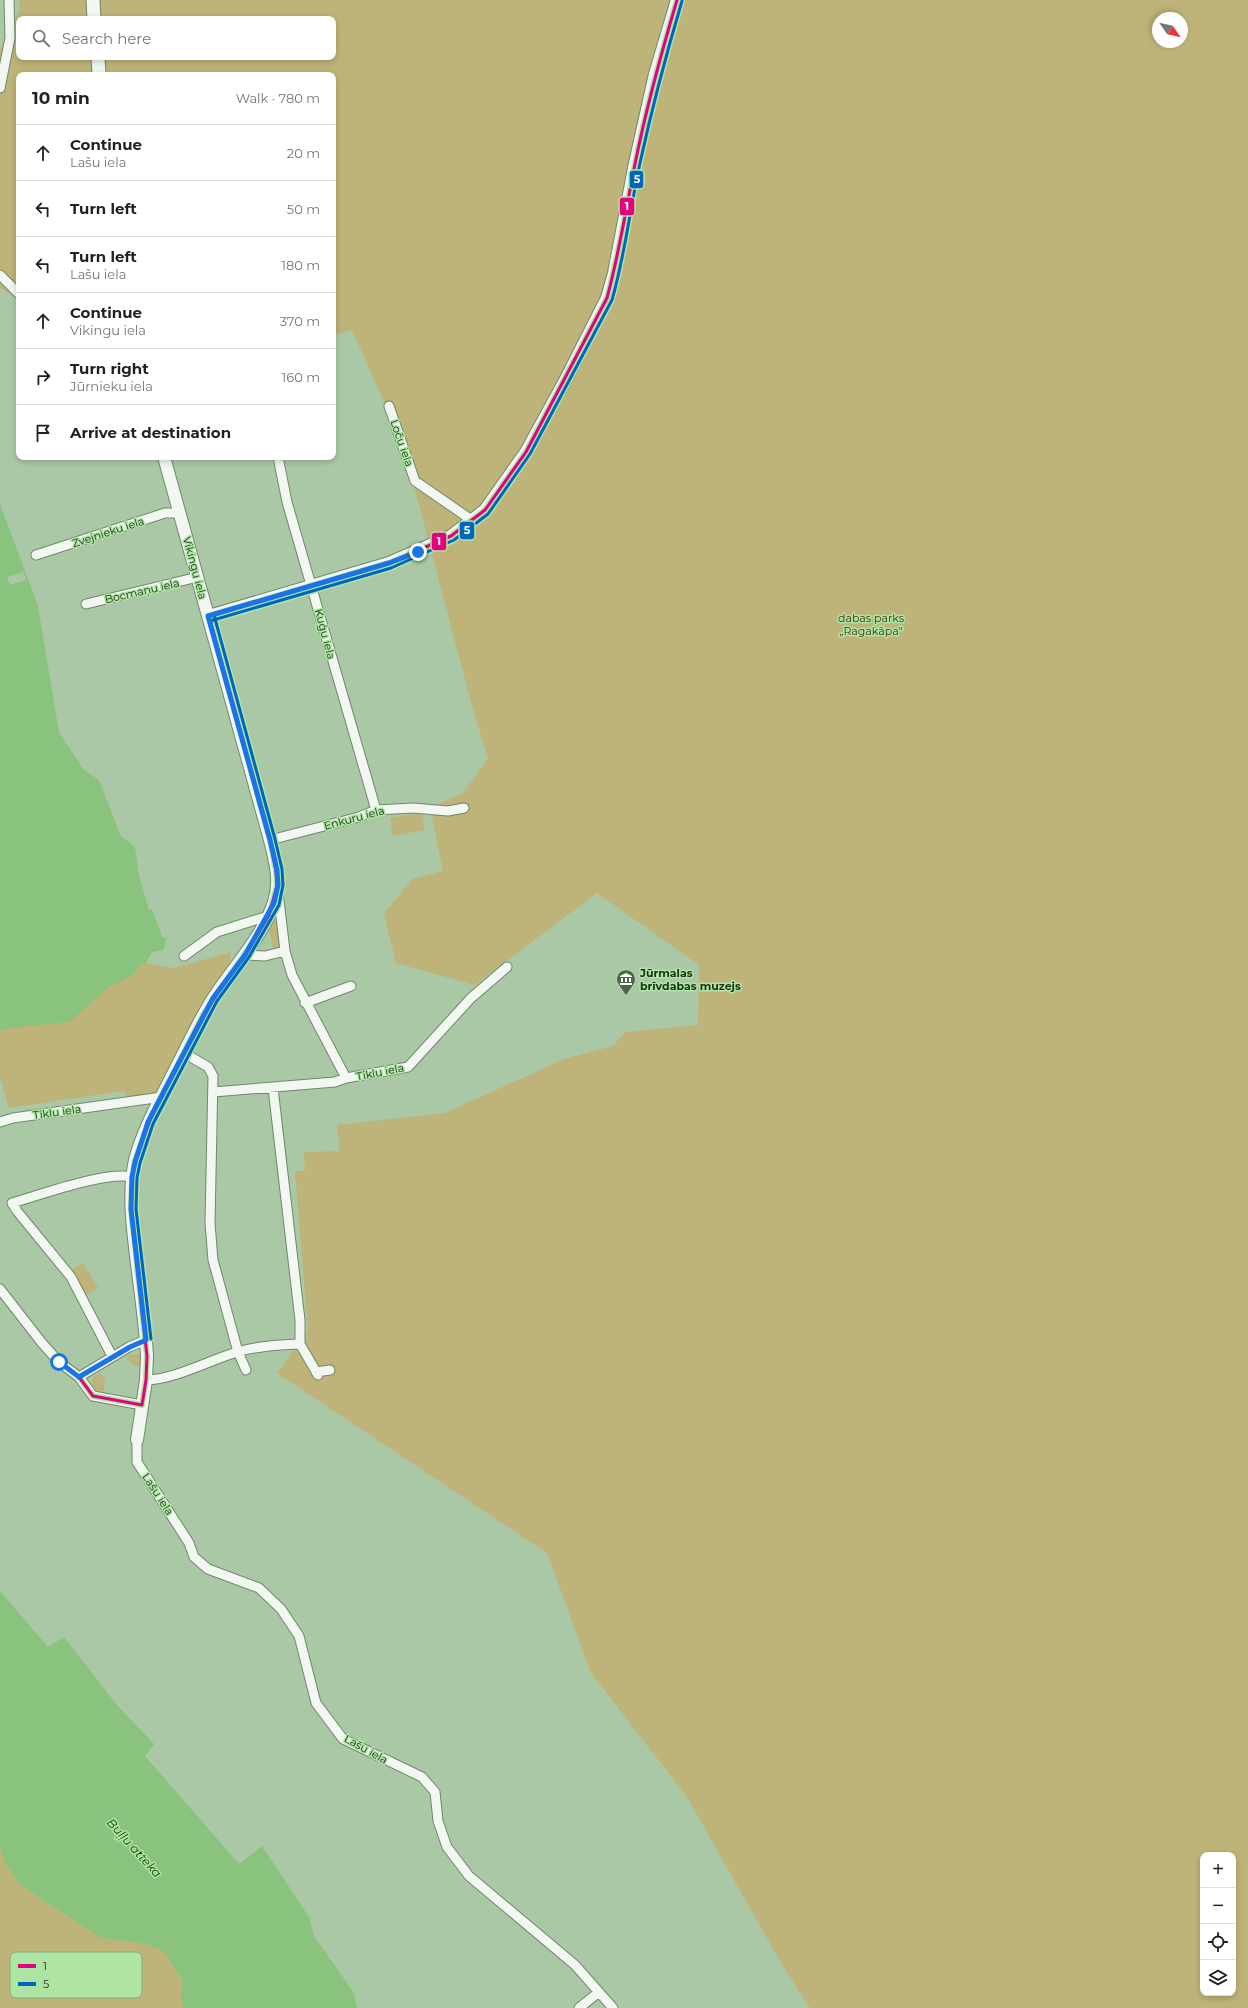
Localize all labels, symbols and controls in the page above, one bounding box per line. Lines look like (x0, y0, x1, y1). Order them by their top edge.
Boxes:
north arrow (1152, 12, 1188, 48)
search box (16, 16, 336, 60)
icon: search (30, 27, 52, 49)
text: Search here (62, 29, 151, 48)
text: 10 min (32, 88, 90, 108)
text: Walk · 780 m (236, 90, 320, 106)
text: Continue (70, 135, 142, 154)
icon: ahead (32, 142, 54, 164)
text: 20 m (287, 145, 320, 161)
text: Lašu iela (70, 154, 126, 170)
line badge: 5 (629, 170, 644, 189)
text: 5 (634, 172, 641, 186)
line badge: 1 (619, 197, 635, 216)
icon: left (32, 198, 54, 220)
text: Turn left (70, 199, 137, 218)
text: 1 (625, 199, 629, 213)
text: 50 m (287, 201, 320, 217)
text: Turn left (70, 247, 137, 266)
icon: left (32, 254, 54, 276)
text: 180 m (281, 257, 320, 273)
text: Lašu iela (70, 266, 126, 282)
text: Continue (70, 303, 142, 322)
icon: ahead (32, 310, 54, 332)
text: 370 m (280, 313, 320, 329)
text: Vikingu iela (70, 322, 146, 338)
text: Turn right (70, 359, 149, 378)
icon: right (32, 366, 54, 388)
text: 160 m (282, 369, 320, 385)
text: Jūrnieku iela (70, 378, 153, 394)
street label: Loču iela (387, 418, 417, 468)
icon: arrive (32, 422, 54, 444)
text: Arrive at destination (70, 423, 231, 442)
street label: Zvejnieku iela (70, 514, 146, 550)
line badge: 5 (459, 521, 475, 540)
text: 5 (464, 523, 471, 537)
line badge: 1 (431, 532, 447, 551)
text: 1 (437, 534, 441, 548)
street label: Vikingu iela (180, 535, 210, 601)
route end (409, 543, 427, 561)
street label: Bocmaņu iela (103, 576, 181, 606)
street label: Kuģu iela (312, 607, 338, 661)
park label: dabas parks „Ragakāpa" (838, 611, 905, 638)
street label: Enkuru iela (322, 803, 386, 833)
place label: Jūrmalas brīvdabas muzejs (639, 966, 741, 993)
museum icon: Jūrmalas brīvdabas muzejs (615, 968, 637, 996)
street label: Tīklu iela (355, 1061, 405, 1083)
street label: Tīklu iela (32, 1102, 82, 1122)
route start (50, 1353, 68, 1371)
street label: Lašu iela (139, 1470, 177, 1518)
street label: Lašu iela (342, 1731, 390, 1767)
water label: Buļļu atteka (104, 1815, 165, 1880)
map controls (1200, 1852, 1236, 1996)
button: + (1200, 1852, 1236, 1888)
button: − (1200, 1888, 1236, 1924)
button: locate (1200, 1924, 1236, 1960)
legend (10, 1952, 142, 1998)
text: 1 (43, 1959, 47, 1973)
button: layers (1200, 1960, 1236, 1996)
text: 5 (43, 1977, 49, 1991)

